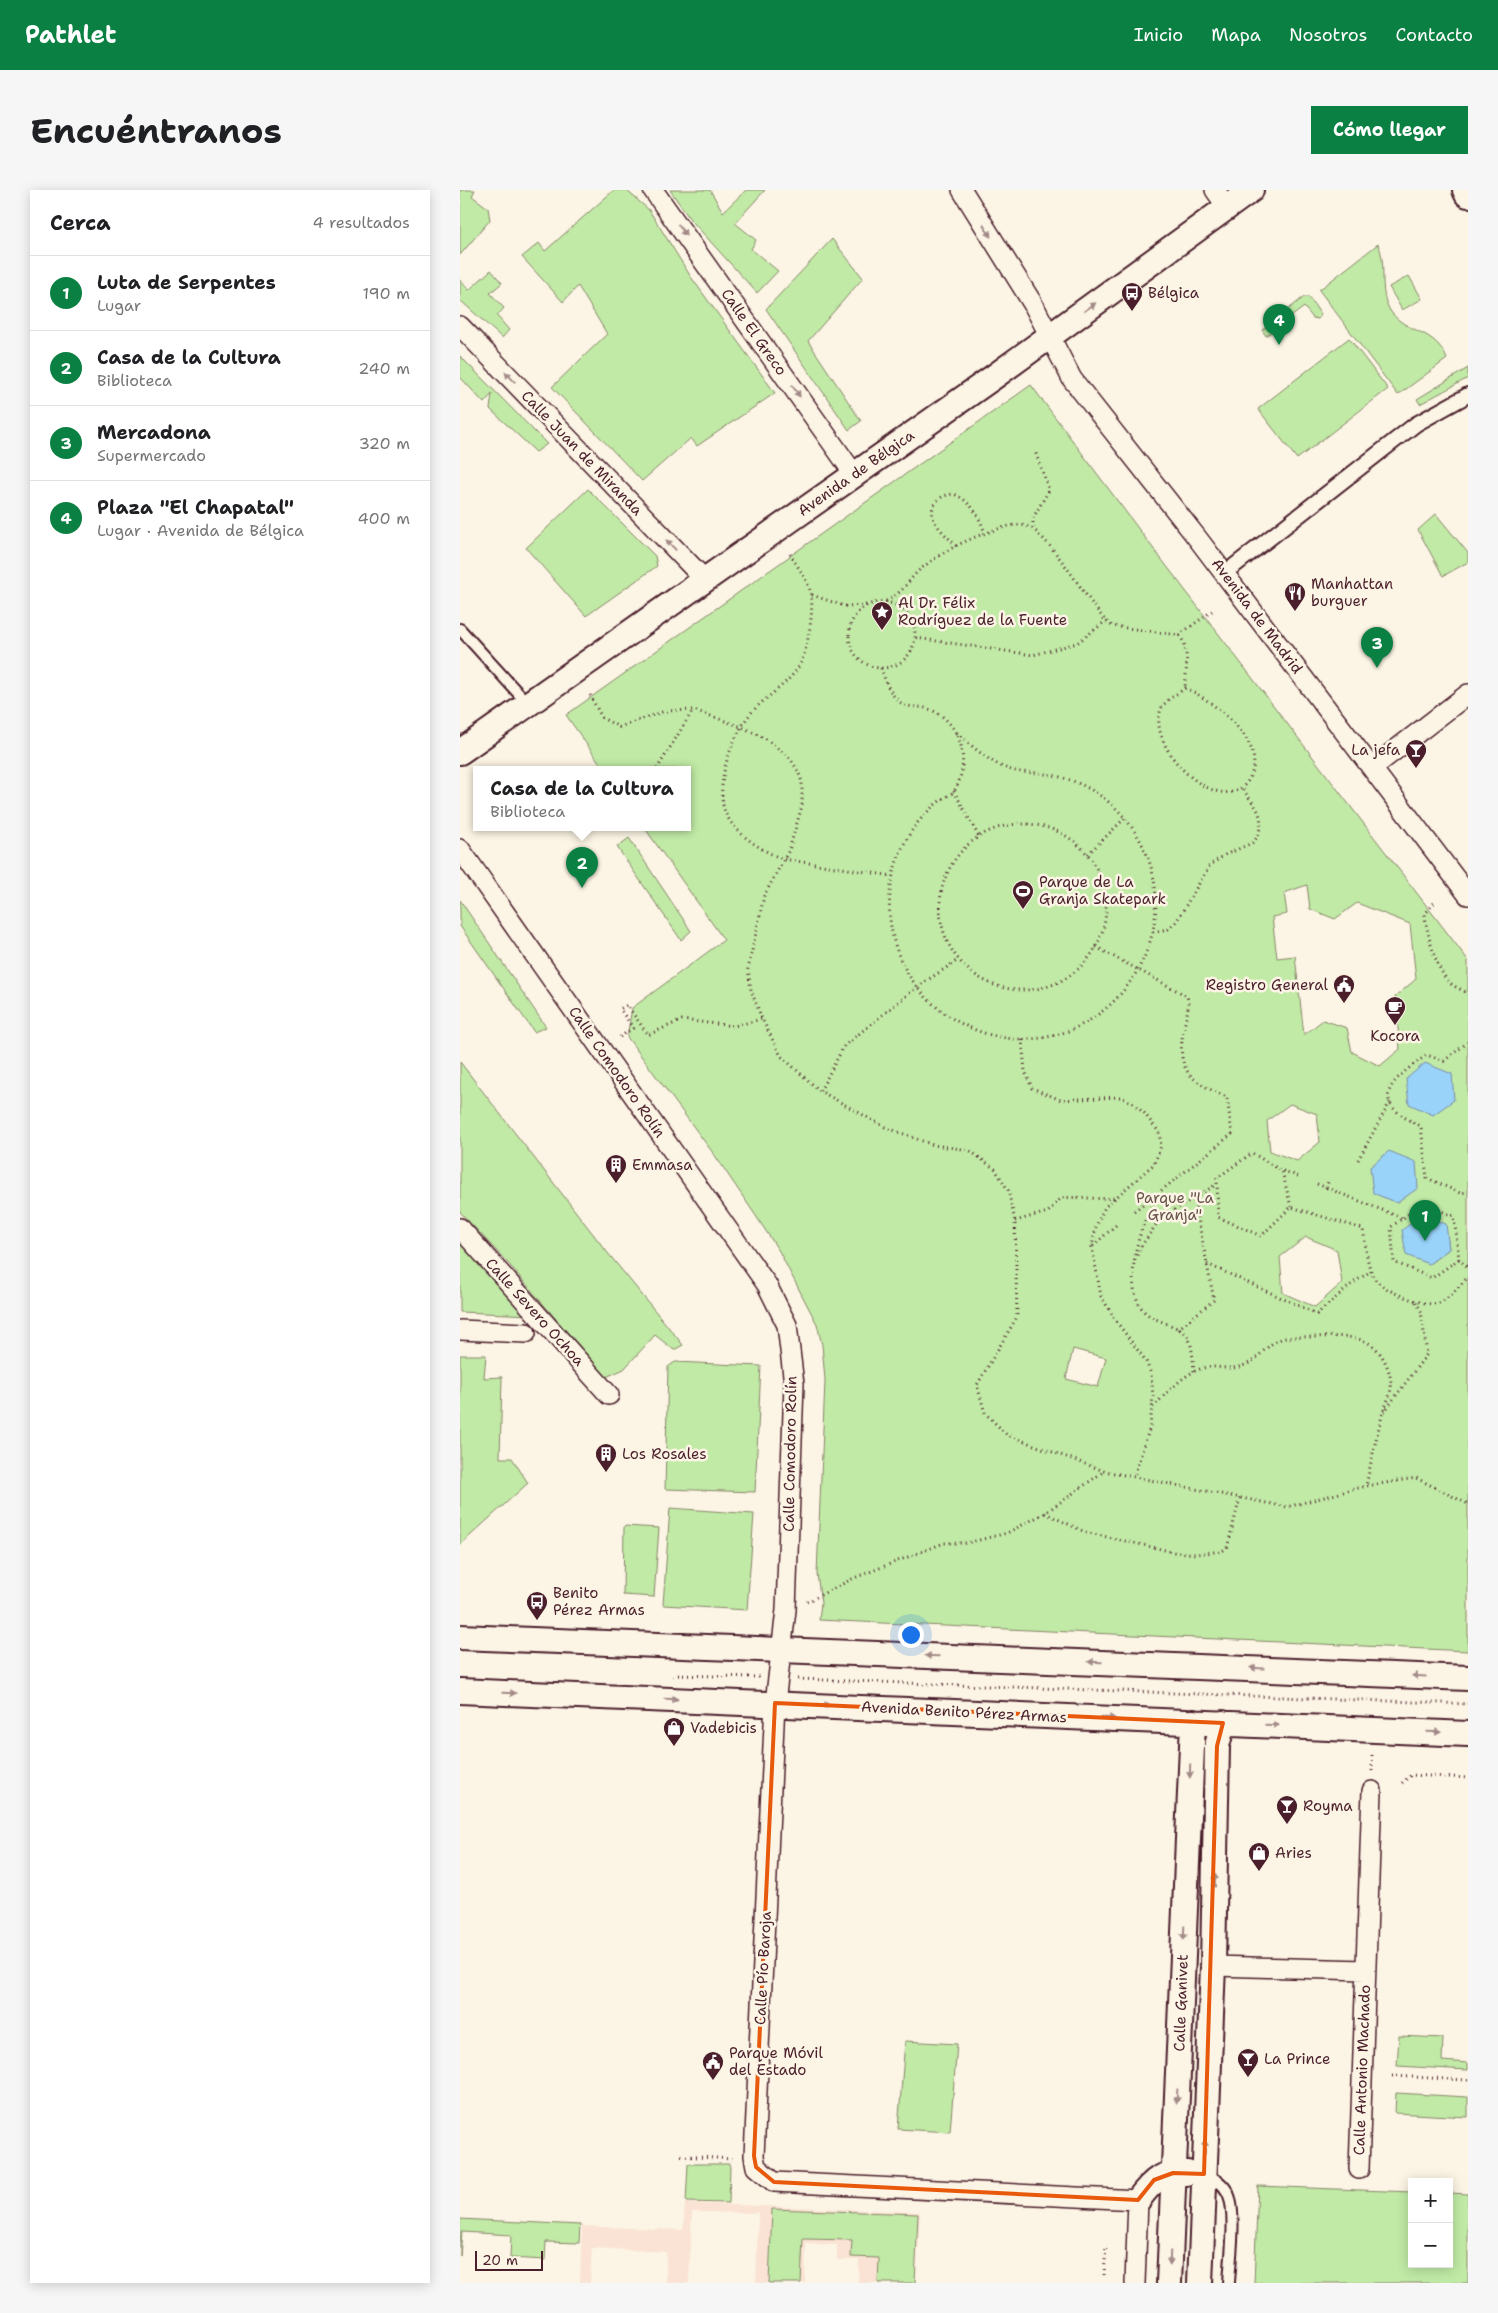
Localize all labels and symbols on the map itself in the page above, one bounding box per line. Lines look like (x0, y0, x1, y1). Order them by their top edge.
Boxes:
one-way arrow (677, 223, 687, 237)
one-way arrow (983, 225, 992, 238)
bus stop icon: Bélgica (1120, 281, 1144, 312)
place label: Bélgica (1148, 283, 1200, 303)
street label: Calle El Greco (717, 285, 791, 379)
one-way arrow (1083, 302, 1097, 312)
pin: 4 (1263, 304, 1295, 345)
one-way arrow (504, 371, 516, 383)
one-way arrow (791, 384, 801, 398)
street label: Calle Juan de Miranda (517, 386, 647, 520)
street label: Avenida de Bélgica (794, 425, 919, 521)
one-way arrow (665, 539, 677, 551)
street label: Avenida de Madrid (1207, 554, 1307, 678)
place label: Manhattan burguer (1311, 574, 1393, 611)
restaurant icon: Manhattan burguer (1283, 581, 1307, 612)
place label: Al Dr. Félix Rodríguez de la Fuente (898, 593, 1067, 630)
place icon: Al Dr. Félix Rodríguez de la Fuente (870, 600, 894, 631)
pin: 3 (1361, 627, 1393, 668)
bar icon: La jefa (1404, 738, 1428, 769)
place label: La jefa (1351, 740, 1401, 760)
pin: 2 (566, 847, 598, 888)
place label: Parque de La Granja Skatepark (1039, 872, 1166, 909)
sports icon: Parque de La Granja Skatepark (1011, 879, 1035, 910)
public building icon: Registro General (1332, 973, 1356, 1004)
place label: Registro General (1206, 975, 1328, 995)
cafe icon: Kocora (1383, 995, 1407, 1026)
street label: Calle Comodoro Rolín (564, 1002, 670, 1142)
place label: Kocora (1370, 1026, 1420, 1046)
building icon: Emmasa (604, 1153, 628, 1184)
place label: Emmasa (632, 1155, 693, 1175)
park label: Parque "La Granja" (1136, 1188, 1215, 1225)
pin: 1 (1409, 1200, 1441, 1241)
street label: Calle Severo Ochoa (481, 1254, 589, 1371)
street label: Calle Comodoro Rolín (779, 1376, 801, 1532)
building icon: Los Rosales (594, 1442, 618, 1473)
place label: Los Rosales (622, 1444, 707, 1464)
place label: Benito Pérez Armas (553, 1583, 645, 1620)
bus stop icon: Benito Pérez Armas (525, 1590, 549, 1621)
your location (898, 1622, 924, 1648)
one-way arrow (924, 1652, 940, 1660)
one-way arrow (1086, 1657, 1102, 1665)
one-way arrow (1249, 1664, 1265, 1672)
one-way arrow (1411, 1671, 1427, 1679)
one-way arrow (501, 1689, 517, 1697)
one-way arrow (663, 1696, 679, 1704)
street label: Avenida Benito Pérez Armas (861, 1697, 1067, 1727)
one-way arrow (816, 1702, 832, 1710)
one-way arrow (1100, 1715, 1116, 1723)
shop icon: Vadebicis (662, 1716, 686, 1747)
place label: Vadebicis (690, 1718, 757, 1738)
one-way arrow (1264, 1722, 1280, 1730)
one-way arrow (1427, 1729, 1443, 1737)
one-way arrow (1186, 1763, 1194, 1779)
bar icon: Royma (1275, 1794, 1299, 1825)
place label: Royma (1303, 1796, 1353, 1816)
shop icon: Aries (1247, 1841, 1271, 1872)
place label: Aries (1275, 1843, 1312, 1863)
one-way arrow (1211, 1871, 1219, 1887)
street label: Calle Pío Baroja (750, 1910, 776, 2025)
one-way arrow (1179, 1925, 1187, 1941)
street label: Calle Ganivet (1169, 1954, 1193, 2052)
street label: Calle Antonio Machado (1349, 1984, 1375, 2156)
place label: Parque Móvil del Estado (729, 2043, 824, 2080)
bar icon: La Prince (1236, 2047, 1260, 2078)
place label: La Prince (1264, 2049, 1330, 2069)
public building icon: Parque Móvil del Estado (701, 2050, 725, 2081)
one-way arrow (1172, 2088, 1180, 2104)
one-way arrow (1202, 2139, 1210, 2155)
scale bar (475, 2248, 542, 2271)
one-way arrow (1166, 2250, 1174, 2266)

